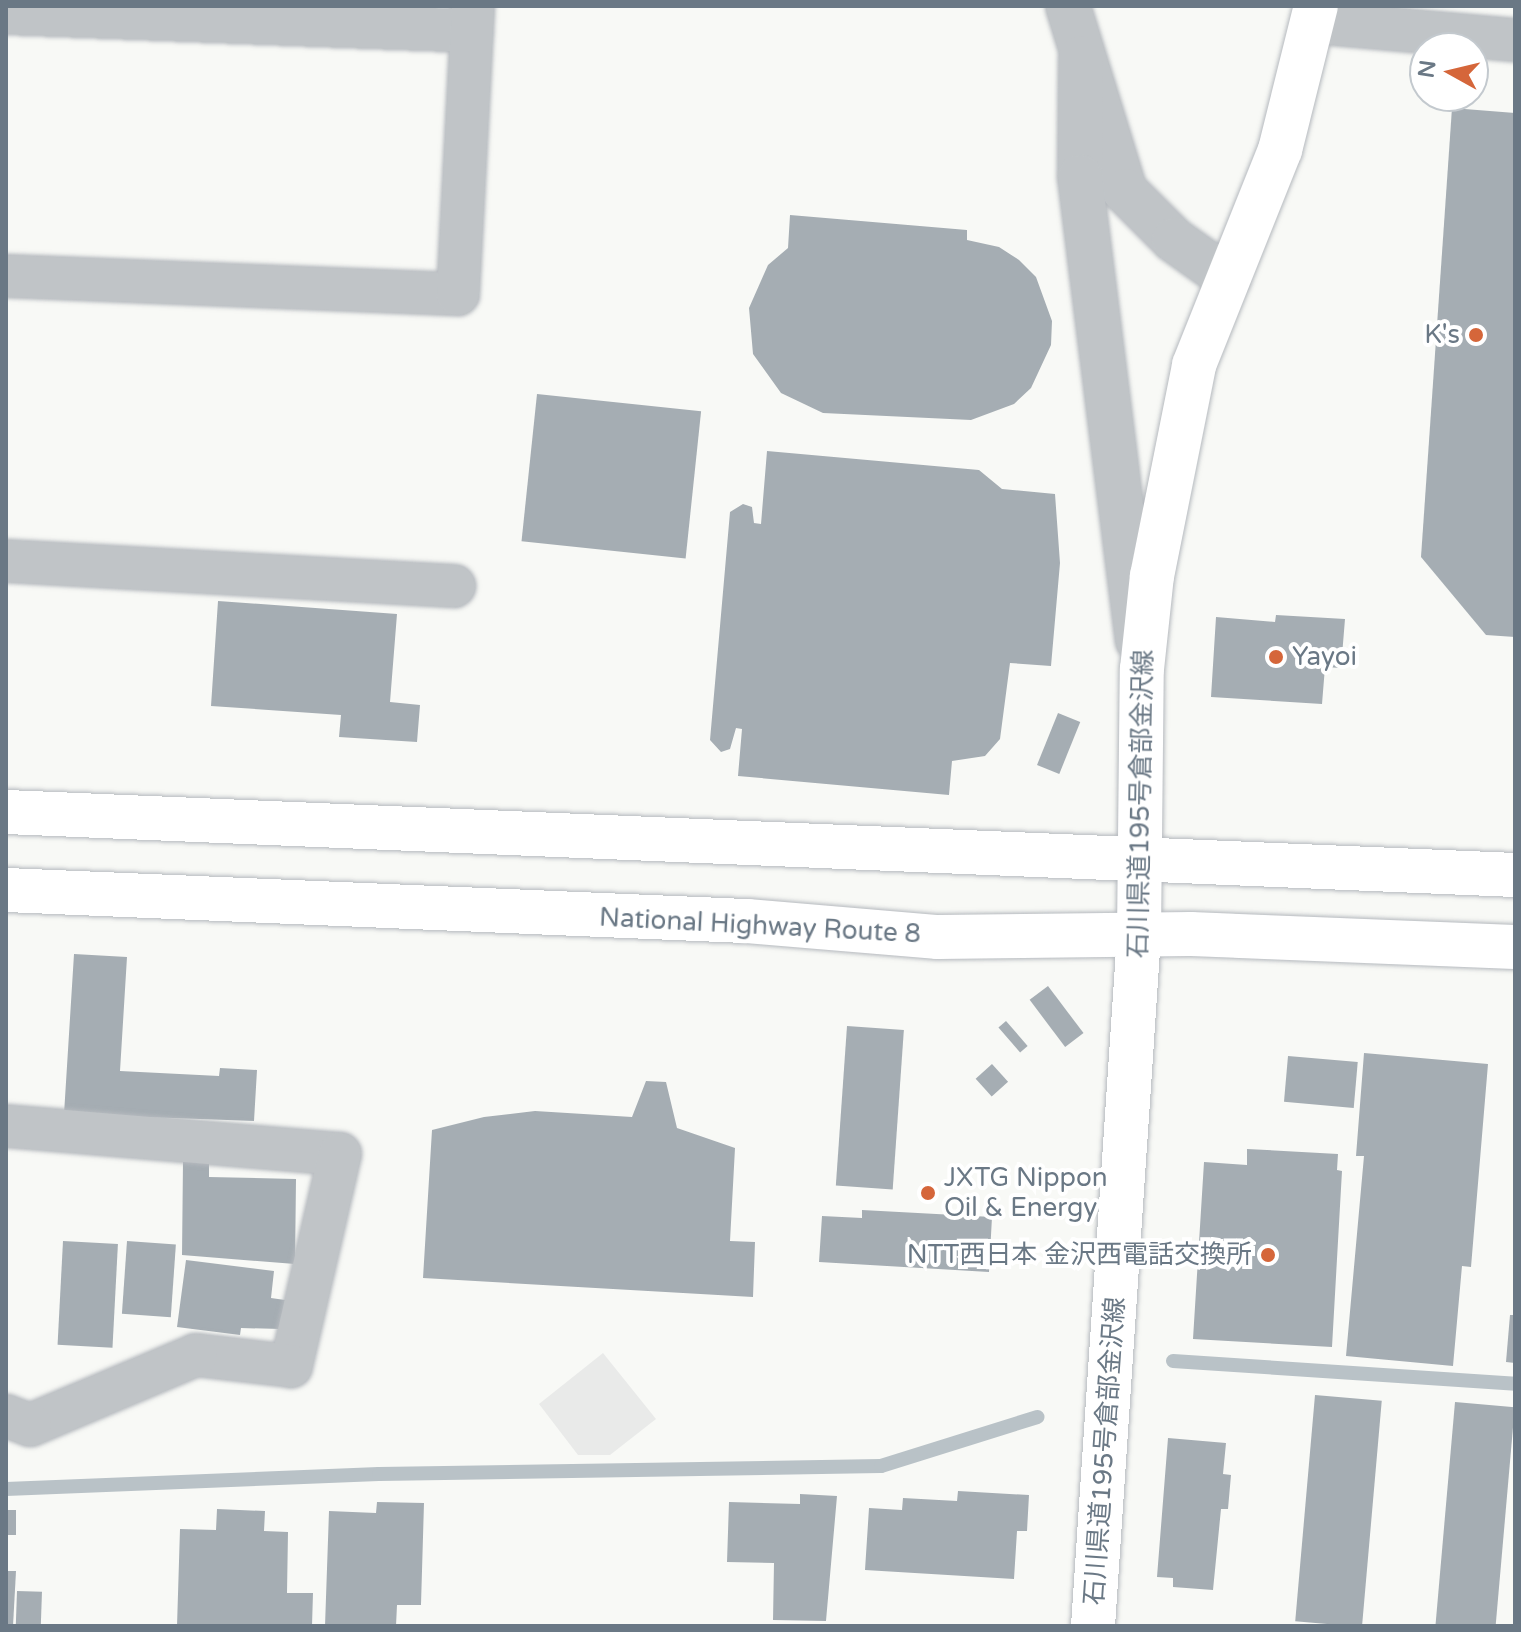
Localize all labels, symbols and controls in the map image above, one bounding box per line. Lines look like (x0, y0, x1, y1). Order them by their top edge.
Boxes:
north arrow (1409, 32, 1489, 112)
text: N (1413, 58, 1441, 80)
place label: K's (1424, 319, 1460, 351)
marker: K's (1467, 326, 1485, 344)
place label: Yayoi (1292, 641, 1357, 673)
marker: Yayoi (1267, 648, 1285, 666)
street label: 石川県道195号倉部金沢線 (1123, 649, 1159, 959)
street label: National Highway Route 8 (598, 902, 922, 950)
place label: JXTG Nippon Oil & Energy (944, 1162, 1108, 1224)
marker: JXTG Nippon Oil & Energy (919, 1184, 937, 1202)
place label: NTT西日本 金沢西電話交換所 (907, 1239, 1252, 1271)
marker: NTT西日本 金沢西電話交換所 (1259, 1246, 1277, 1264)
street label: 石川県道195号倉部金沢線 (1079, 1296, 1131, 1606)

